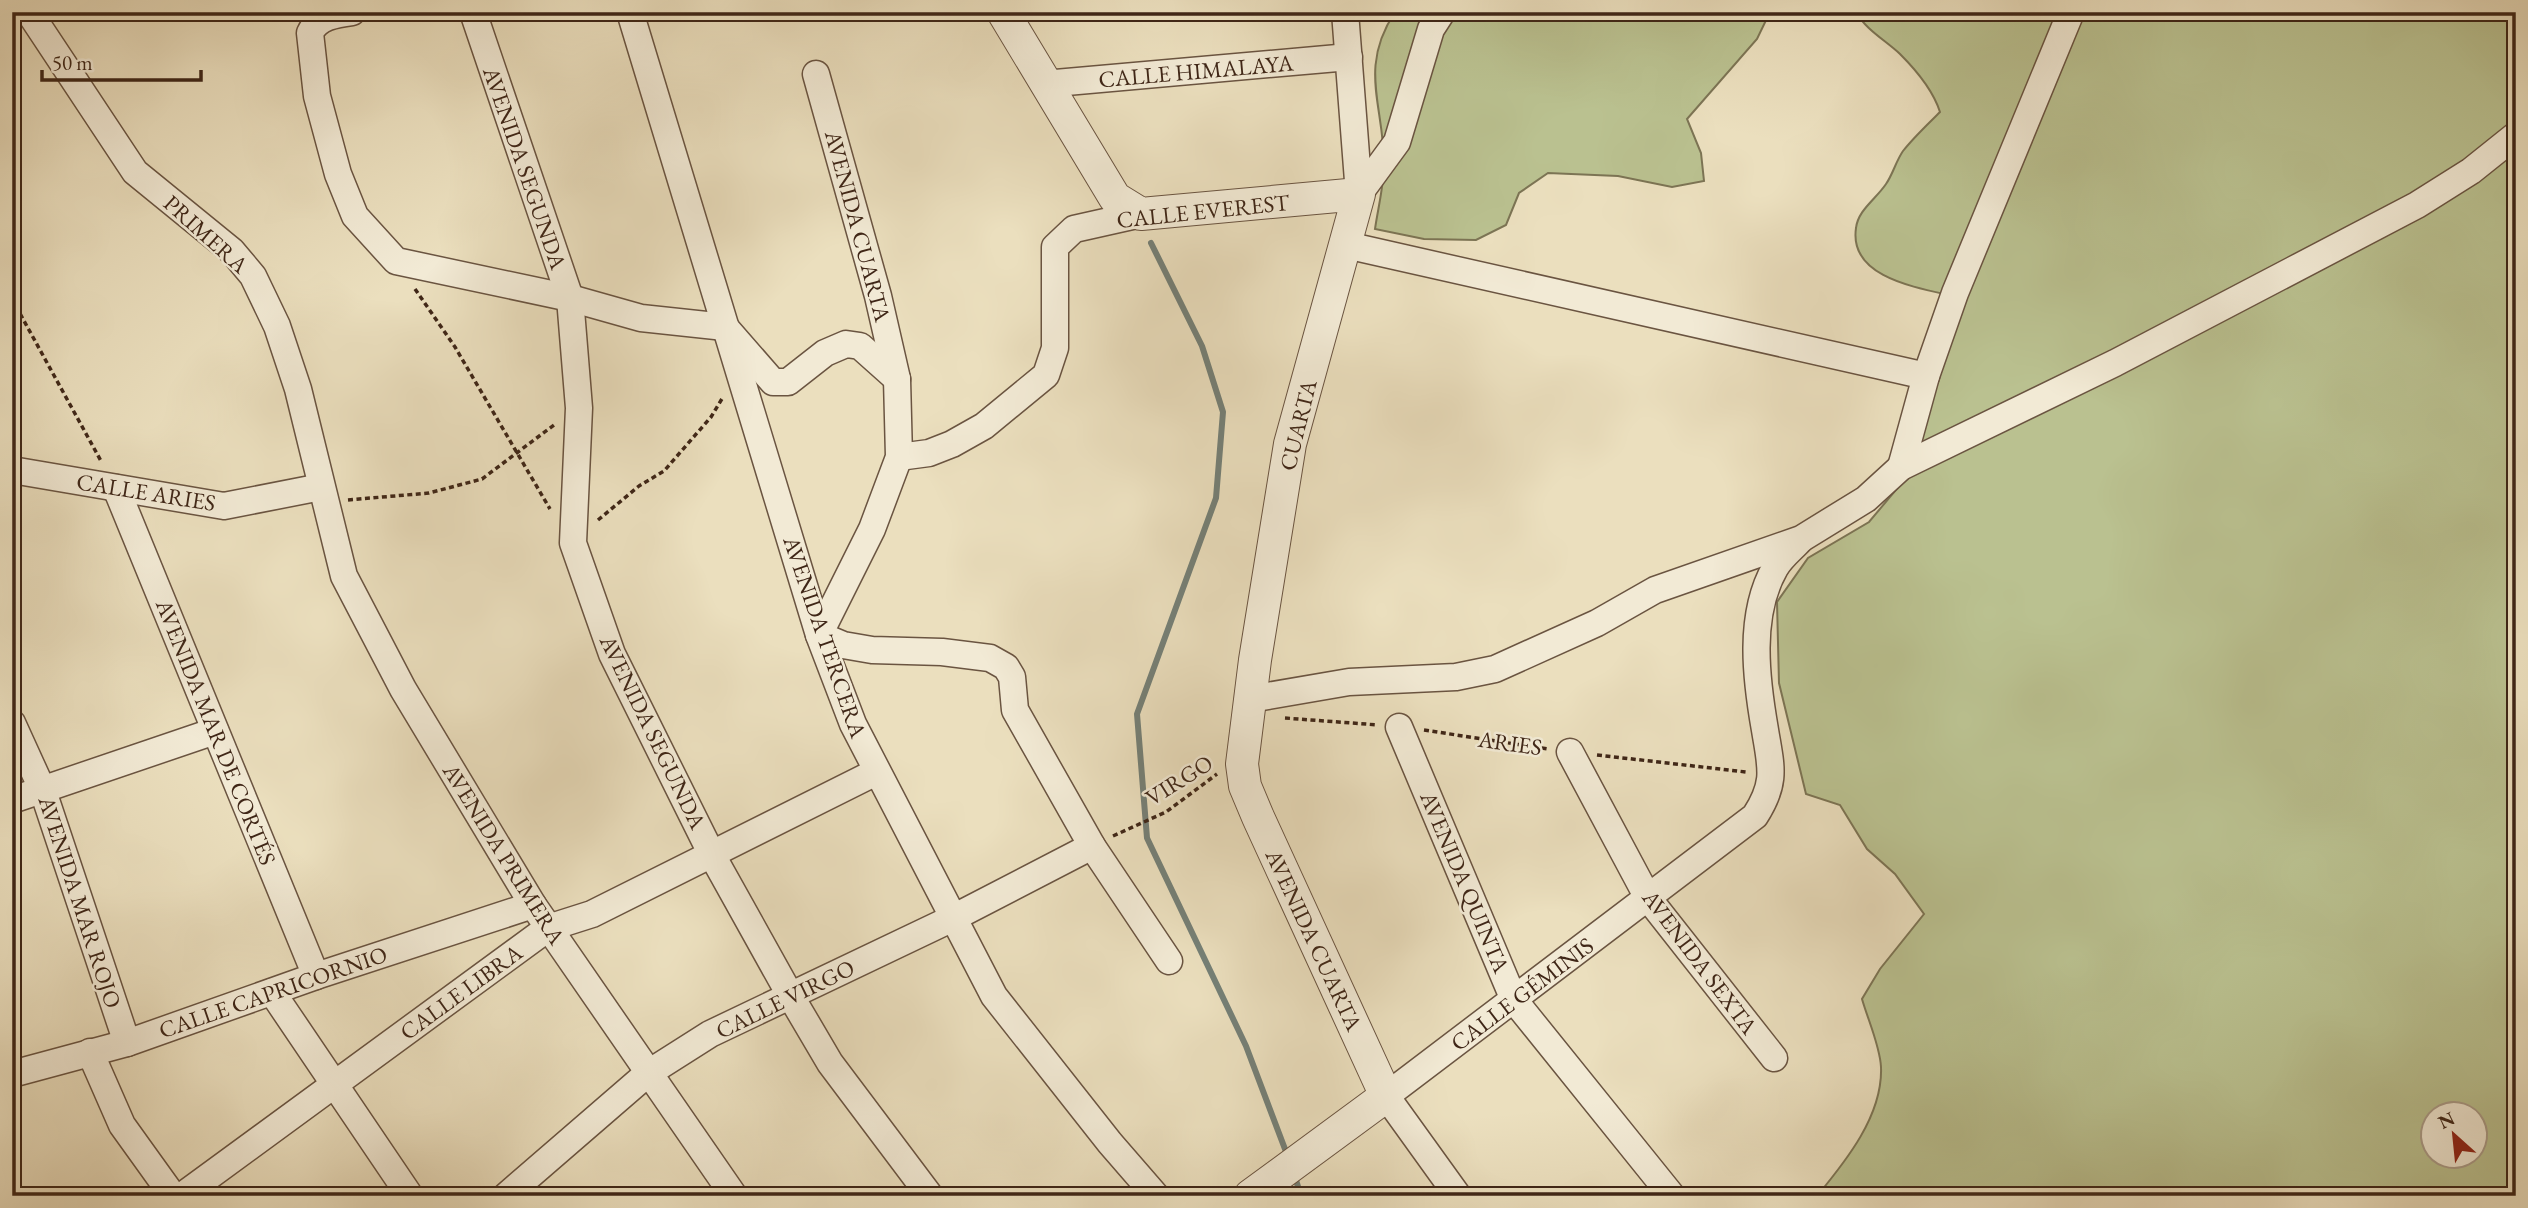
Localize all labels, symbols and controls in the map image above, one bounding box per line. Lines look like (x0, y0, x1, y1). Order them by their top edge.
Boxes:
scale bar (42, 38, 201, 82)
street label: CALLE HIMALAYA (1097, 47, 1296, 94)
text: 50 m (52, 49, 93, 76)
street label: AVENIDA SEGUNDA (476, 62, 574, 274)
street label: AVENIDA CUARTA (818, 126, 898, 326)
street label: CALLE EVEREST (1115, 187, 1291, 235)
street label: PRIMERA (157, 188, 255, 281)
street label: CUARTA (1272, 375, 1324, 474)
street label: CALLE ARIES (74, 466, 218, 518)
street label: AVENIDA TERCERA (776, 531, 874, 743)
street label: AVENIDA MAR DE CORTÉS (149, 594, 283, 869)
street label: AVENIDA SEGUNDA (592, 629, 714, 835)
street label: ARIES (1475, 724, 1544, 762)
street label: VIRGO (1140, 748, 1218, 812)
street label: AVENIDA PRIMERA (436, 757, 572, 951)
street label: AVENIDA QUINTA (1413, 786, 1517, 978)
street label: AVENIDA MAR ROJO (31, 791, 128, 1012)
street label: AVENIDA CUARTA (1258, 843, 1370, 1037)
street label: AVENIDA SEXTA (1635, 883, 1765, 1041)
street label: CALLE GÉMINIS (1444, 930, 1600, 1058)
street label: CALLE LIBRA (394, 937, 529, 1047)
street label: CALLE CAPRICORNIO (155, 939, 391, 1045)
street label: CALLE VIRGO (711, 952, 859, 1046)
north arrow (2420, 1100, 2490, 1170)
text: N (2434, 1105, 2460, 1135)

